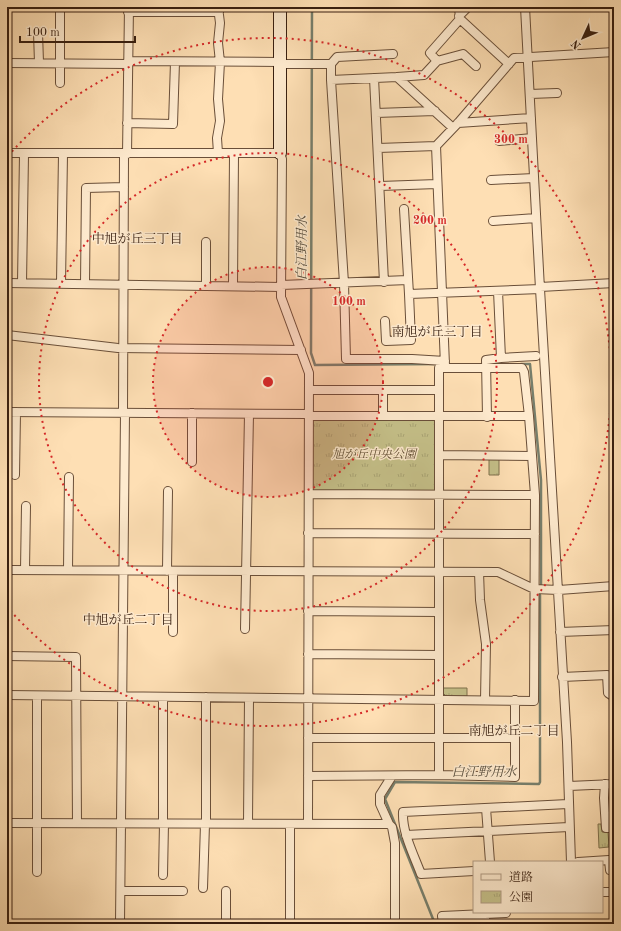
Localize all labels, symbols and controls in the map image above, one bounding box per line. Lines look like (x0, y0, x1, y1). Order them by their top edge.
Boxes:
scale bar (20, 18, 135, 44)
north arrow (563, 18, 603, 58)
text: 100 m (26, 27, 60, 39)
text: N (570, 37, 584, 51)
text: 300 m (494, 134, 528, 146)
water label: 白江野用水 (295, 214, 309, 281)
text: 200 m (413, 215, 447, 227)
district label: 中旭が丘三丁目 (91, 232, 183, 246)
text: 100 m (332, 296, 366, 308)
district label: 南旭が丘三丁目 (391, 325, 483, 339)
centre of rings (261, 375, 275, 389)
park label: 旭が丘中央公園 (332, 447, 418, 461)
district label: 中旭が丘二丁目 (82, 613, 174, 627)
district label: 南旭が丘二丁目 (468, 724, 560, 738)
water label: 白江野用水 (451, 765, 518, 779)
legend (473, 861, 603, 913)
text: 道路 (509, 870, 533, 884)
text: 公園 (509, 891, 533, 904)

